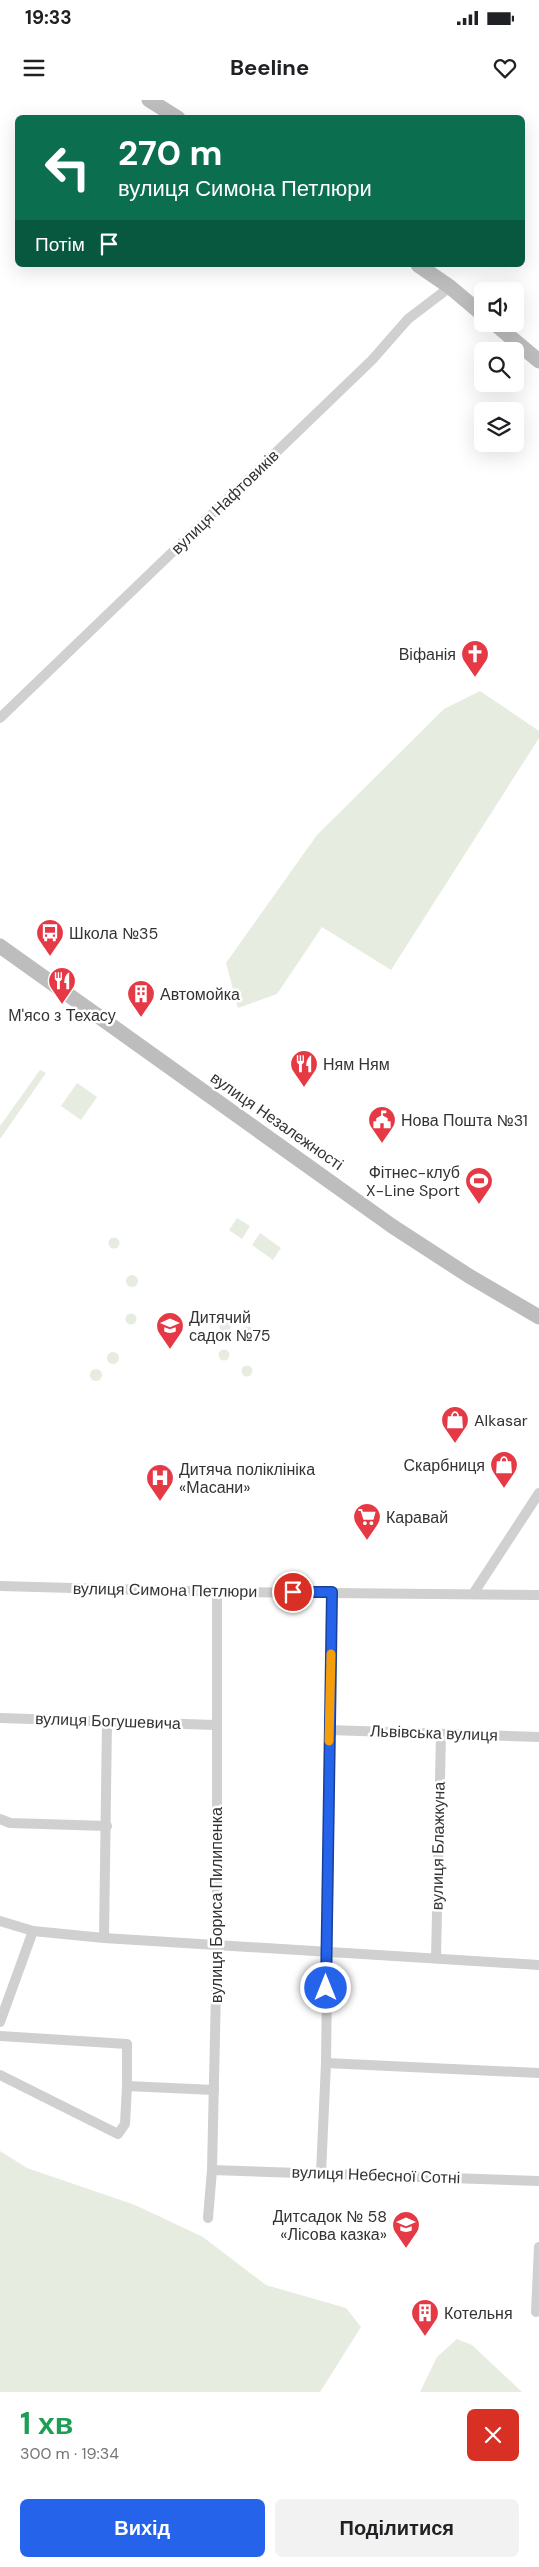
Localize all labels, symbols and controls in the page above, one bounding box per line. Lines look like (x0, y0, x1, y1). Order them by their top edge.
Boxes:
text: 19:33 (25, 5, 72, 30)
text: Beeline (230, 53, 309, 82)
icon: menu (20, 54, 48, 82)
icon: heart (491, 54, 519, 82)
text: 270 m (118, 130, 222, 176)
icon: left (35, 135, 100, 200)
text: вулиця Симона Петлюри (118, 174, 372, 203)
icon: arrive (95, 230, 123, 258)
text: Потім (35, 232, 85, 257)
map controls (474, 282, 524, 452)
button: sound (474, 282, 524, 332)
button: search (474, 342, 524, 392)
button: layers (474, 402, 524, 452)
street label: вулиця Нафтовиків (167, 445, 283, 559)
church icon: Віфанія (460, 639, 490, 678)
place label: Віфанія (399, 644, 456, 665)
bus stop icon: Школа №35 (35, 918, 65, 957)
place label: Школа №35 (69, 923, 158, 944)
restaurant icon: М'ясо з Техасу (47, 966, 77, 1005)
building icon: Автомойка (126, 979, 156, 1018)
place label: Автомойка (160, 984, 240, 1005)
place label: М'ясо з Техасу (8, 1005, 116, 1026)
restaurant icon: Ням Ням (289, 1049, 319, 1088)
place label: Ням Ням (323, 1054, 390, 1075)
street label: вулиця Незалежності (206, 1067, 348, 1175)
public building icon: Нова Пошта №31 (367, 1105, 397, 1144)
place label: Нова Пошта №31 (401, 1110, 528, 1131)
place label: Фітнес-клуб X-Line Sport (366, 1162, 460, 1201)
sports icon: Фітнес-клуб X-Line Sport (464, 1166, 494, 1205)
place label: Дитячий садок №75 (189, 1307, 270, 1346)
school or university icon: Дитячий садок №75 (155, 1311, 185, 1350)
shop icon: Alkasar (440, 1405, 470, 1444)
place label: Alkasar (474, 1410, 528, 1431)
shop icon: Скарбниця (489, 1450, 519, 1489)
place label: Скарбниця (404, 1455, 485, 1476)
place label: Дитяча поліклініка «Масани» (179, 1459, 315, 1498)
hospital icon: Дитяча поліклініка «Масани» (145, 1463, 175, 1502)
supermarket icon: Каравай (352, 1502, 382, 1541)
place label: Каравай (386, 1507, 448, 1528)
pin (272, 1571, 314, 1613)
street label: вулиця Симона Петлюри (73, 1578, 257, 1602)
icon: arrive (279, 1578, 307, 1606)
street label: вулиця Богушевича (35, 1708, 181, 1734)
street label: Львівська вулиця (370, 1720, 498, 1746)
street label: вулиця Блажкуна (426, 1782, 450, 1910)
street label: вулиця Бориса Пилипенка (206, 1807, 227, 2003)
position arrow (299, 1961, 351, 2013)
street label: вулиця Небесної Сотні (291, 2162, 461, 2188)
place label: Дитсадок № 58 «Лісова казка» (273, 2206, 387, 2245)
school or university icon: Дитсадок № 58 «Лісова казка» (391, 2210, 421, 2249)
building icon: Котельня (410, 2298, 440, 2337)
place label: Котельня (444, 2303, 513, 2324)
text: 1 хв (20, 2404, 73, 2443)
button: close (467, 2409, 519, 2461)
text: 300 m · 19:34 (20, 2443, 119, 2464)
button: Вихід (20, 2499, 265, 2557)
button: Поділитися (275, 2499, 519, 2557)

